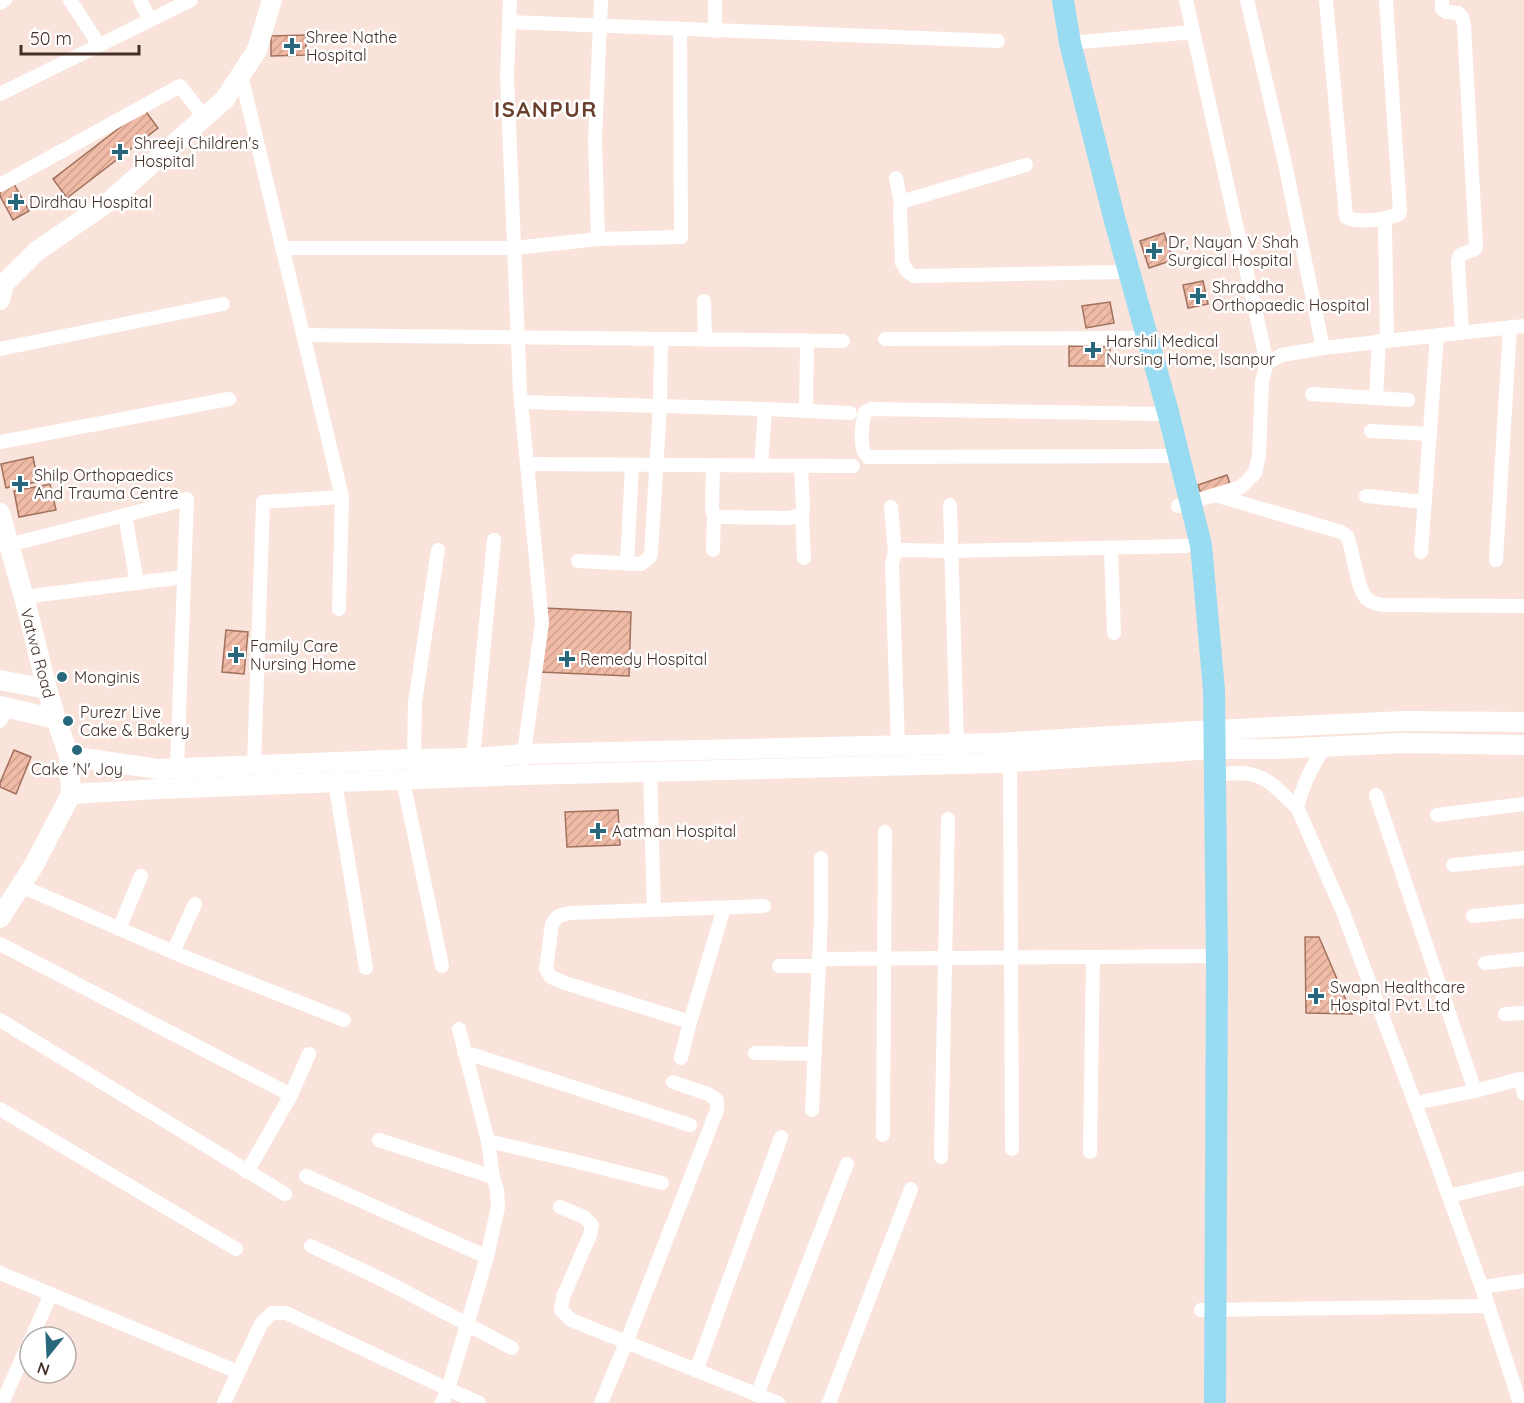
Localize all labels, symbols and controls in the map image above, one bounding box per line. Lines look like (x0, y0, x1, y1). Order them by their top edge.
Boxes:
scale bar (21, 18, 140, 56)
text: 50 m (30, 27, 72, 50)
place label: Shree Nathe Hospital (306, 27, 397, 65)
marker: Shree Nathe Hospital (283, 37, 301, 55)
district label: ISANPUR (494, 95, 598, 123)
place label: Shreeji Children's Hospital (134, 133, 259, 171)
marker: Shreeji Children's Hospital (111, 143, 129, 161)
place label: Dirdhau Hospital (29, 192, 152, 212)
marker: Dirdhau Hospital (7, 193, 25, 211)
place label: Dr, Nayan V Shah Surgical Hospital (1168, 232, 1299, 270)
marker: Dr, Nayan V Shah Surgical Hospital (1145, 242, 1163, 260)
place label: Shraddha Orthopaedic Hospital (1212, 277, 1369, 315)
marker: Shraddha Orthopaedic Hospital (1189, 287, 1207, 305)
place label: Harshil Medical Nursing Home, Isanpur (1106, 331, 1275, 369)
marker: Harshil Medical Nursing Home, Isanpur (1084, 341, 1102, 359)
place label: Shilp Orthopaedics And Trauma Centre (34, 465, 179, 503)
marker: Shilp Orthopaedics And Trauma Centre (11, 475, 29, 493)
street label: Vatwa Road (16, 606, 60, 700)
place label: Family Care Nursing Home (250, 636, 356, 674)
marker: Family Care Nursing Home (227, 646, 245, 664)
place label: Remedy Hospital (580, 649, 707, 669)
marker: Remedy Hospital (558, 650, 576, 668)
place label: Monginis (74, 667, 140, 687)
marker: Monginis (55, 670, 69, 684)
place label: Purezr Live Cake & Bakery (80, 702, 190, 740)
marker: Purezr Live Cake & Bakery (61, 714, 75, 728)
marker: Cake 'N' Joy (70, 743, 84, 757)
place label: Cake 'N' Joy (31, 759, 123, 779)
place label: Aatman Hospital (612, 821, 736, 841)
marker: Aatman Hospital (589, 822, 607, 840)
place label: Swapn Healthcare Hospital Pvt. Ltd (1330, 977, 1465, 1015)
marker: Swapn Healthcare Hospital Pvt. Ltd (1307, 987, 1325, 1005)
north arrow (18, 1325, 78, 1385)
text: N (35, 1358, 52, 1381)

